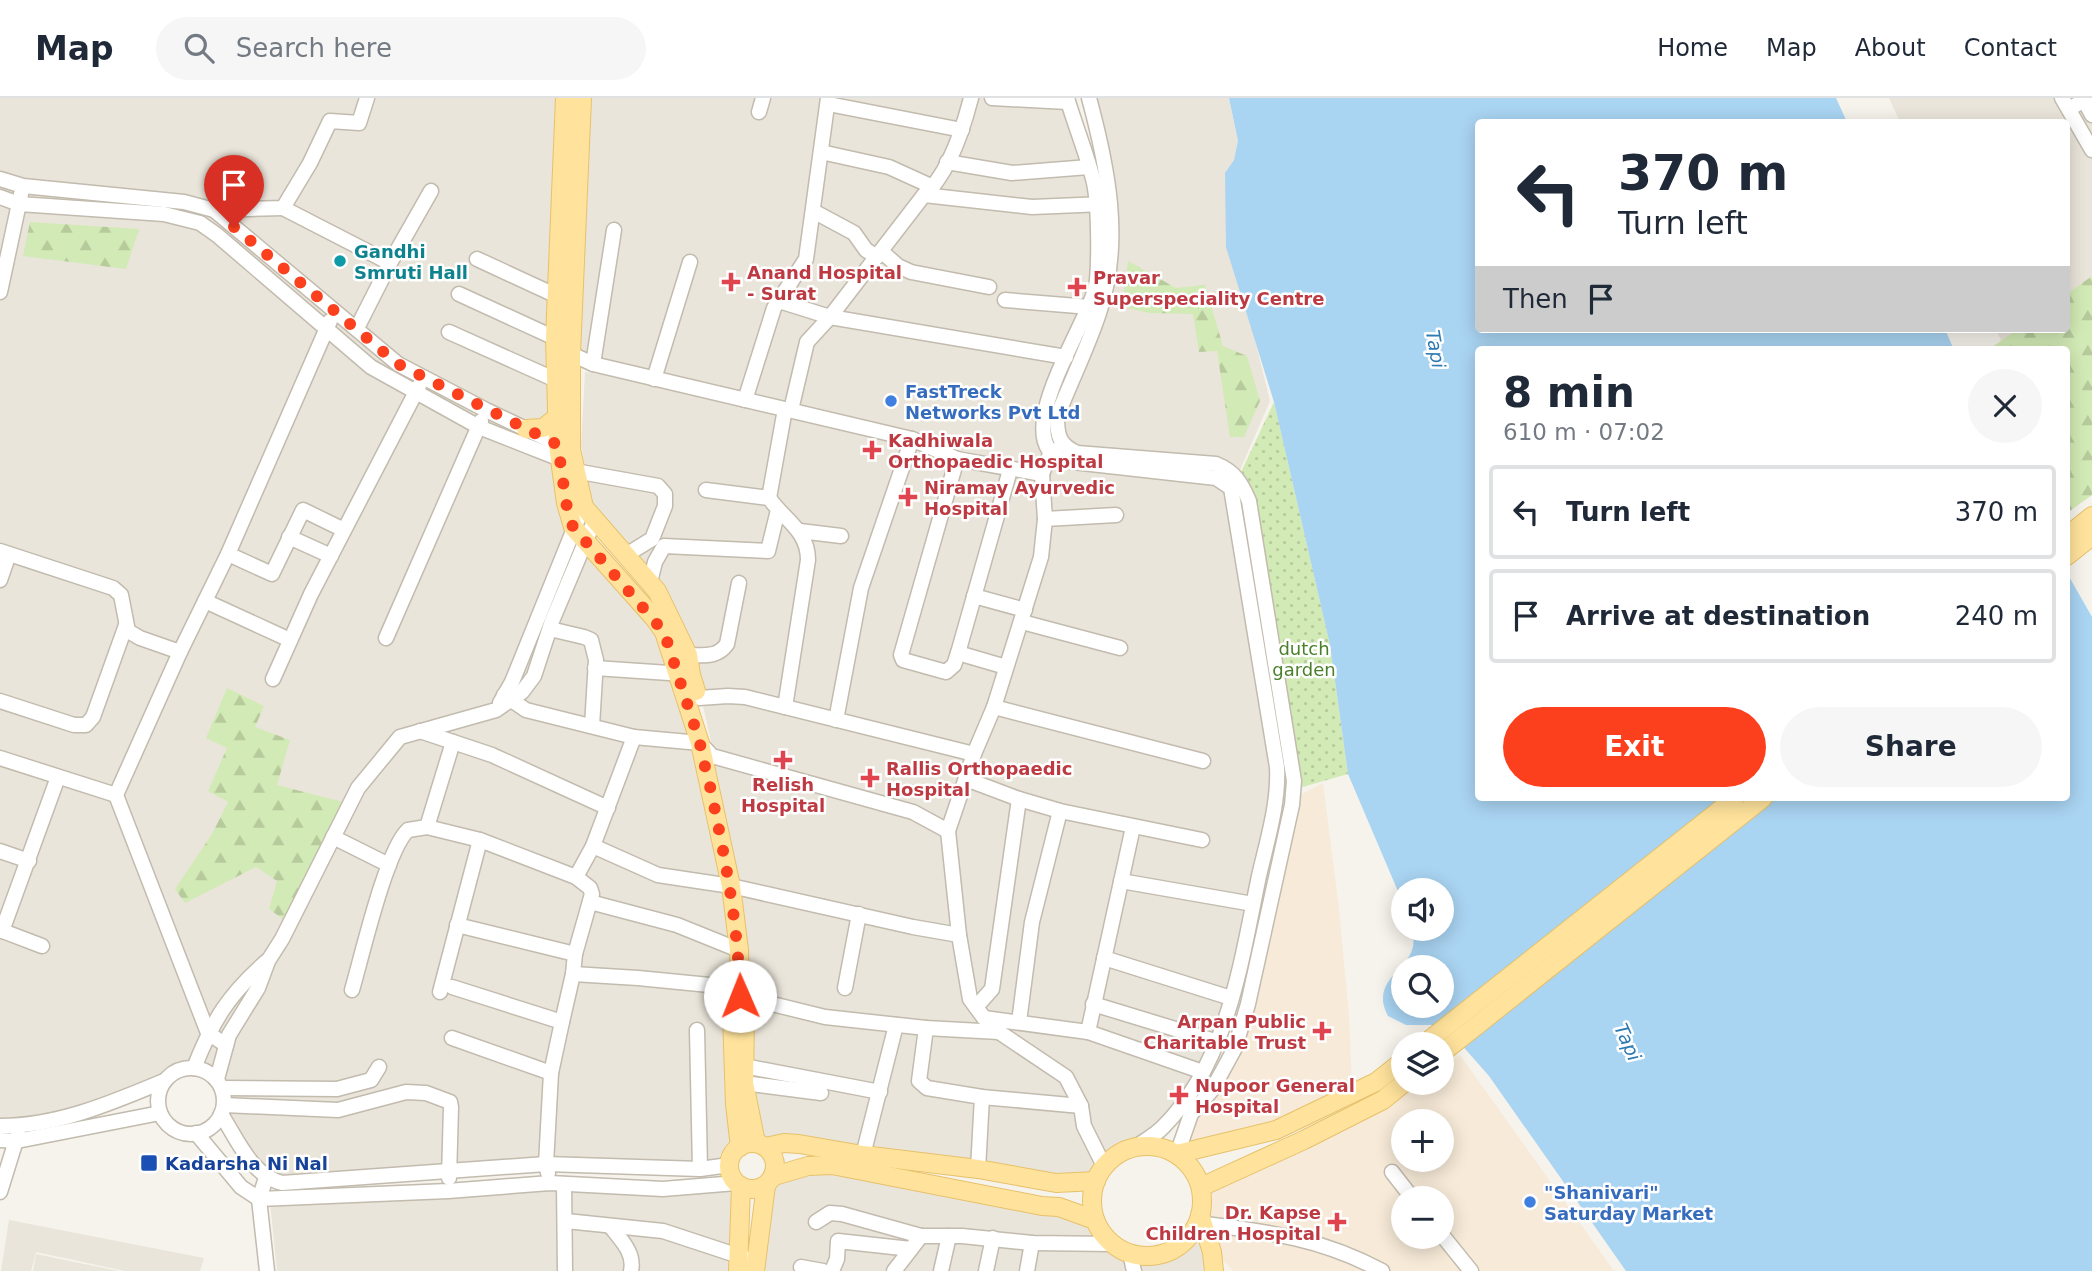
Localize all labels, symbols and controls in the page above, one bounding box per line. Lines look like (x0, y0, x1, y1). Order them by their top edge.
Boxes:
search box (156, 17, 646, 80)
text: Map (35, 29, 114, 68)
icon: search (180, 29, 218, 67)
text: Search here (236, 33, 392, 63)
text: Home (1657, 34, 1728, 62)
text: Map (1766, 34, 1817, 62)
text: About (1855, 34, 1926, 62)
text: Contact (1964, 34, 2057, 62)
text: 370 m (1618, 145, 1788, 202)
icon: left (1503, 147, 1594, 238)
pin (204, 155, 264, 227)
icon: arrive (215, 166, 253, 204)
text: Turn left (1618, 204, 1748, 242)
place label: Gandhi Smruti Hall (354, 241, 468, 283)
marker: Gandhi Smruti Hall (332, 253, 348, 269)
place label: Anand Hospital - Surat (747, 262, 902, 304)
place label: Pravar Superspeciality Centre (1093, 267, 1324, 309)
marker: Anand Hospital - Surat (721, 272, 741, 292)
marker: Pravar Superspeciality Centre (1067, 277, 1087, 297)
icon: arrive (1582, 280, 1620, 318)
text: Then (1503, 284, 1568, 314)
water label: Tapi (1422, 328, 1450, 371)
text: 8 min (1503, 368, 1635, 417)
button: close (1968, 369, 2042, 443)
place label: FastTreck Networks Pvt Ltd (905, 381, 1080, 423)
marker: FastTreck Networks Pvt Ltd (883, 393, 899, 409)
text: 610 m · 07:02 (1503, 419, 1665, 445)
place label: Kadhiwala Orthopaedic Hospital (888, 430, 1103, 472)
marker: Kadhiwala Orthopaedic Hospital (862, 440, 882, 460)
place label: Niramay Ayurvedic Hospital (924, 477, 1115, 519)
marker: Niramay Ayurvedic Hospital (898, 487, 918, 507)
icon: left (1507, 493, 1545, 531)
text: Turn left (1566, 497, 1690, 527)
text: 370 m (1955, 497, 2038, 527)
icon: arrive (1507, 597, 1545, 635)
text: Arrive at destination (1566, 601, 1870, 631)
text: 240 m (1955, 601, 2038, 631)
park label: dutch garden (1272, 638, 1336, 680)
button: Exit (1503, 707, 1766, 787)
button: Share (1780, 707, 2042, 787)
marker: Relish Hospital (773, 750, 793, 770)
place label: Rallis Orthopaedic Hospital (886, 758, 1072, 800)
marker: Rallis Orthopaedic Hospital (860, 768, 880, 788)
place label: Relish Hospital (741, 774, 825, 816)
map controls (1391, 878, 1454, 1249)
button: sound (1391, 878, 1454, 941)
button: search (1391, 955, 1454, 1018)
position arrow (703, 959, 777, 1033)
place label: Arpan Public Charitable Trust (1143, 1011, 1306, 1053)
water label: Tapi (1610, 1020, 1646, 1065)
marker: Arpan Public Charitable Trust (1312, 1021, 1332, 1041)
button: layers (1391, 1032, 1454, 1095)
place label: Nupoor General Hospital (1195, 1075, 1355, 1117)
marker: Nupoor General Hospital (1169, 1085, 1189, 1105)
button: + (1391, 1109, 1454, 1172)
marker: Kadarsha Ni Nal (139, 1153, 159, 1173)
place label: Kadarsha Ni Nal (165, 1153, 328, 1174)
place label: "Shanivari" Saturday Market (1544, 1182, 1714, 1224)
button: − (1391, 1186, 1454, 1249)
marker: "Shanivari" Saturday Market (1522, 1194, 1538, 1210)
place label: Dr. Kapse Children Hospital (1145, 1202, 1321, 1244)
marker: Dr. Kapse Children Hospital (1327, 1212, 1347, 1232)

